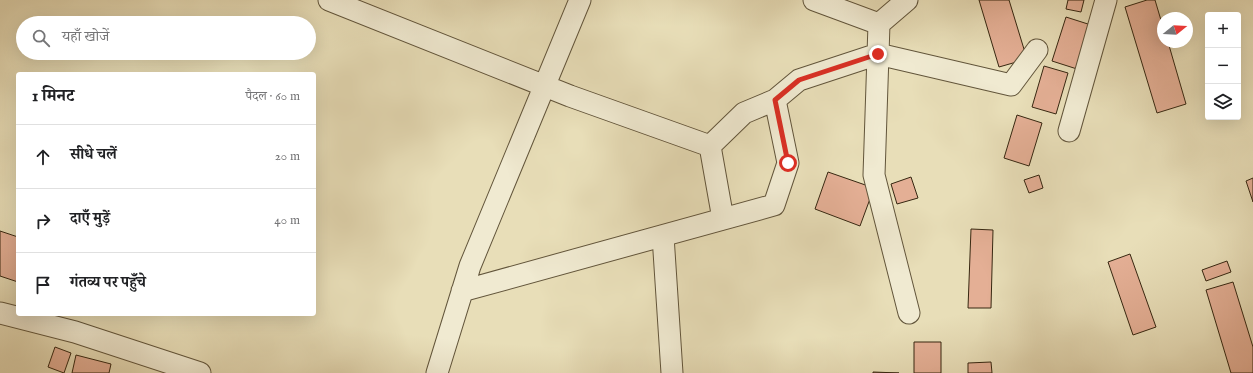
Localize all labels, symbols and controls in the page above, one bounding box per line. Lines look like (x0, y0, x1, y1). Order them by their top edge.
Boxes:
north arrow (1157, 12, 1193, 48)
map controls (1205, 12, 1241, 120)
button: + (1205, 12, 1241, 48)
search box (16, 16, 316, 60)
icon: search (30, 27, 52, 49)
text: यहाँ खोजें (62, 27, 109, 46)
route end (869, 45, 887, 63)
button: − (1205, 48, 1241, 84)
button: layers (1205, 84, 1241, 120)
text: 1 मिनट (32, 86, 74, 107)
text: पैदल · 60 m (245, 88, 300, 105)
text: सीधे चलें (70, 145, 117, 164)
icon: ahead (32, 146, 54, 168)
text: 20 m (275, 148, 300, 165)
route start (779, 154, 797, 172)
text: दाएँ मुड़ें (70, 209, 110, 228)
icon: right (32, 210, 54, 232)
text: 40 m (274, 212, 300, 229)
text: गंतव्य पर पहुँचे (70, 273, 146, 292)
icon: arrive (32, 274, 54, 296)

